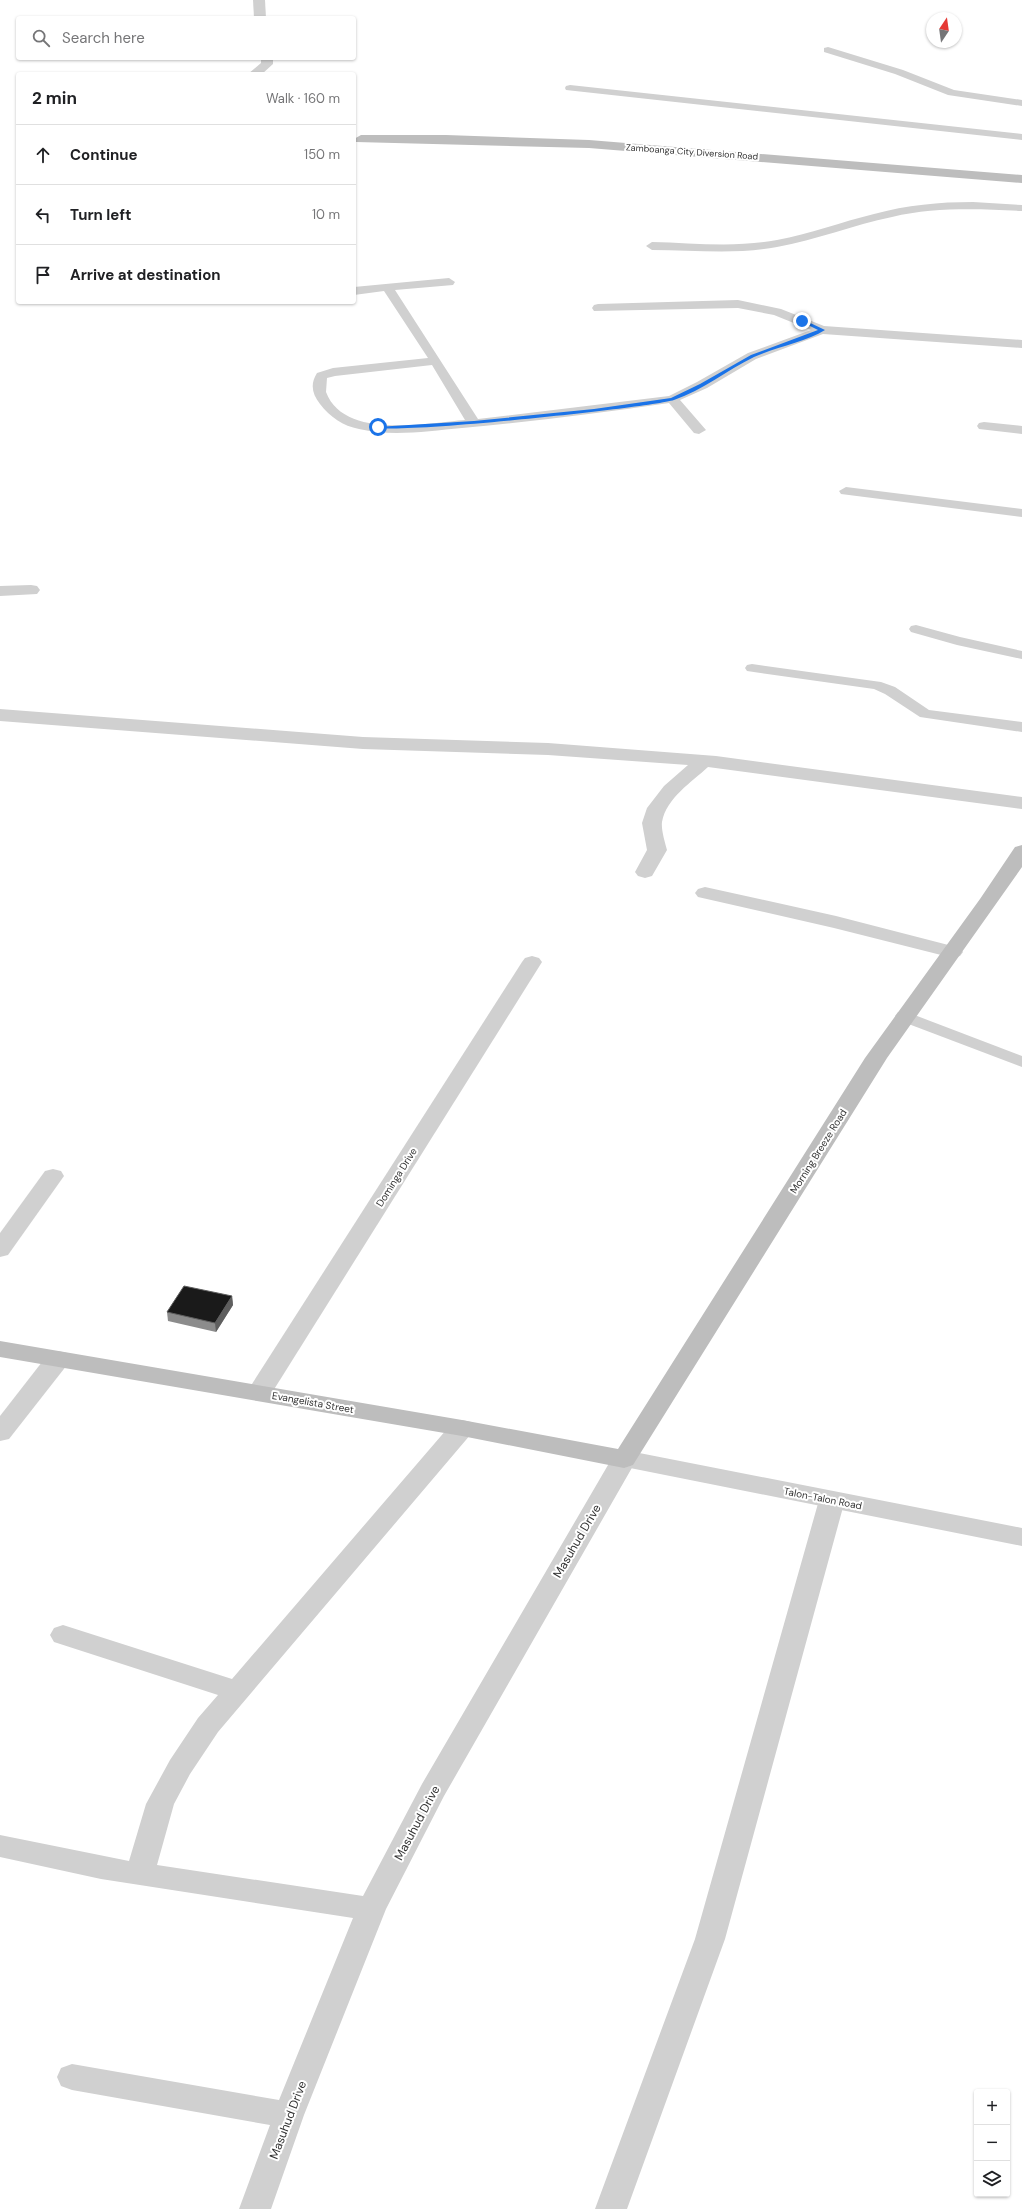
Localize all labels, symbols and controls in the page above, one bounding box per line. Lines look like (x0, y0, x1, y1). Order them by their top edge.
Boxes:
north arrow (926, 12, 962, 48)
search box (16, 16, 356, 60)
icon: search (30, 27, 52, 49)
text: Search here (62, 28, 145, 48)
text: 2 min (32, 87, 77, 109)
text: Walk · 160 m (266, 90, 340, 107)
street label: Zamboanga City Diversion Road (625, 141, 759, 163)
icon: ahead (32, 144, 54, 166)
text: Continue (70, 145, 138, 165)
text: 150 m (304, 146, 340, 163)
icon: left (32, 204, 54, 226)
text: Turn left (70, 205, 131, 225)
text: 10 m (312, 206, 340, 223)
icon: arrive (32, 264, 54, 286)
text: Arrive at destination (70, 265, 221, 285)
route end (793, 312, 811, 330)
route start (369, 418, 387, 436)
street label: Morning Breeze Road (787, 1107, 850, 1196)
street label: Dominga Drive (373, 1145, 420, 1209)
street label: Evangelista Street (271, 1389, 355, 1416)
street label: Talon-Talon Road (783, 1485, 863, 1512)
street label: Masuhud Drive (549, 1501, 605, 1581)
street label: Masuhud Drive (391, 1783, 443, 1863)
street label: Masuhud Drive (266, 2078, 310, 2161)
map controls (974, 2089, 1010, 2197)
button: + (974, 2089, 1010, 2125)
button: − (974, 2125, 1010, 2161)
button: layers (974, 2161, 1010, 2197)

